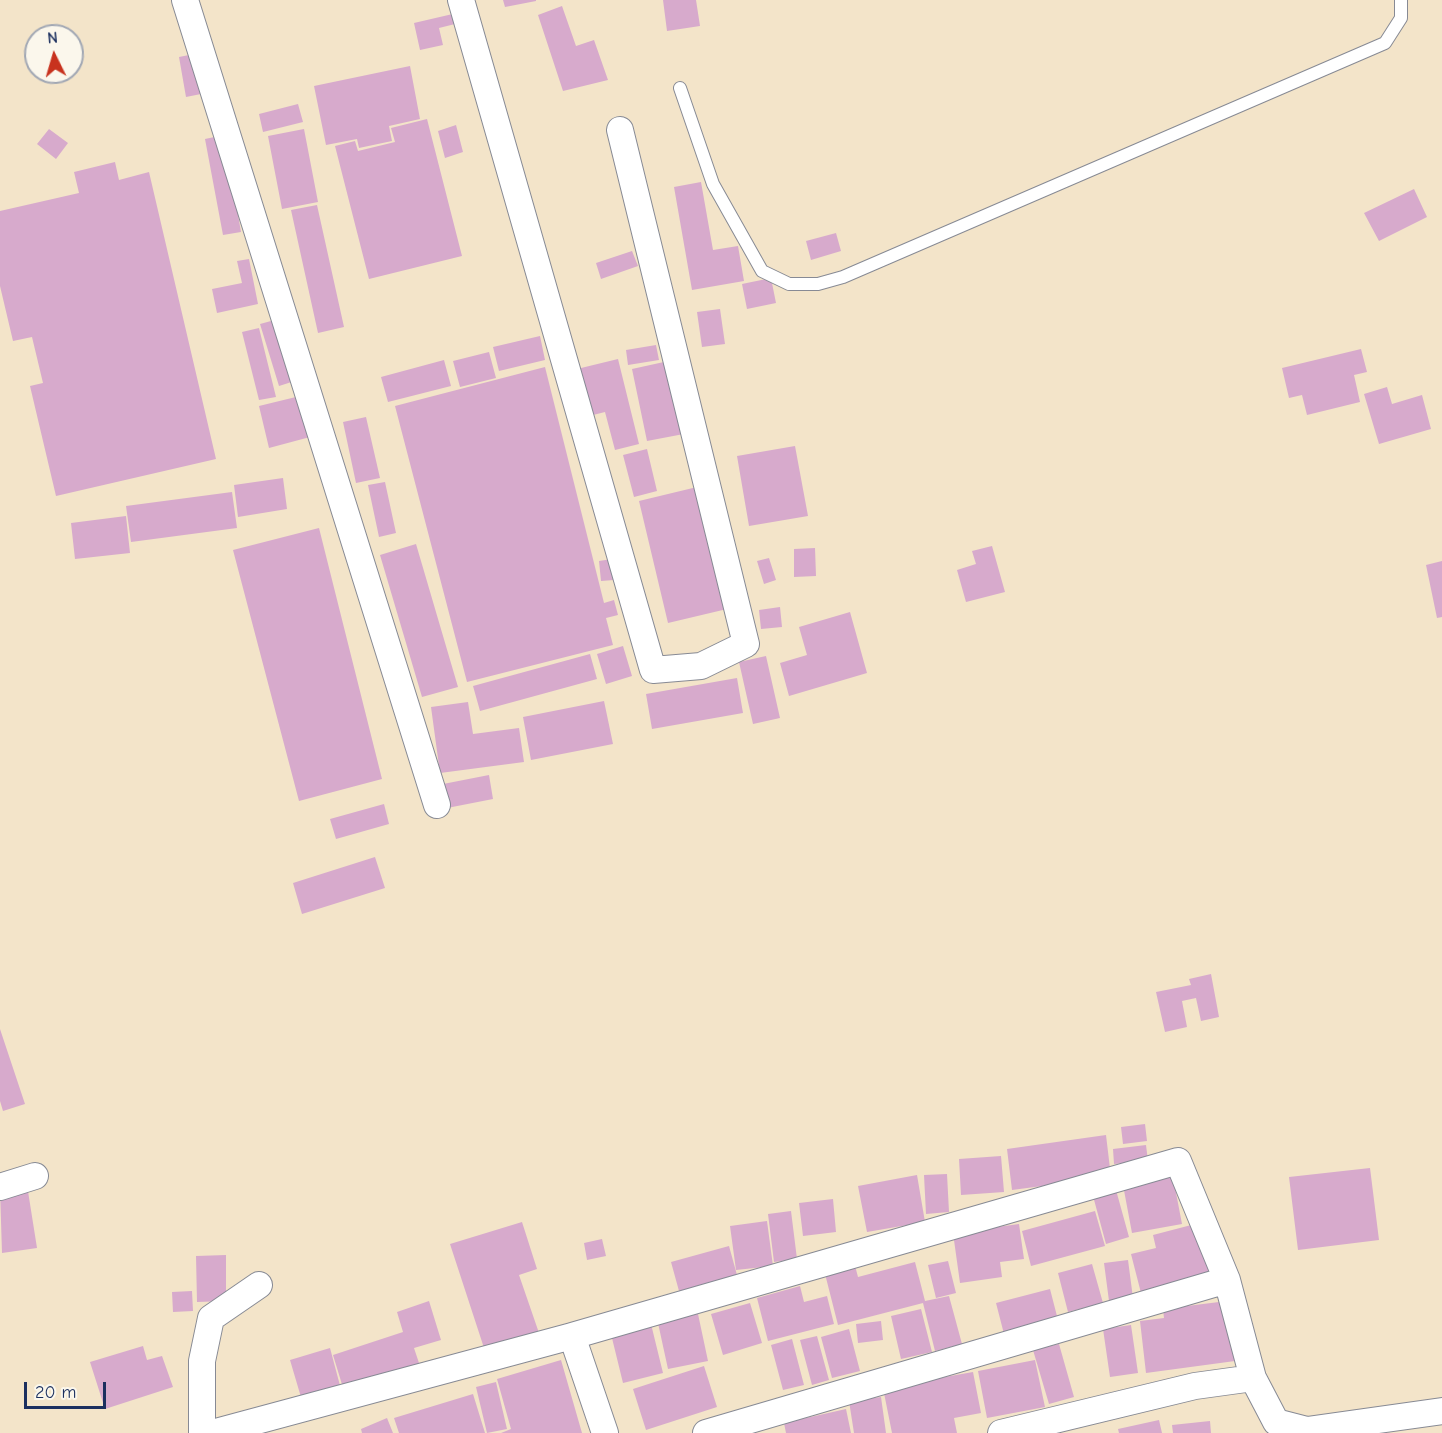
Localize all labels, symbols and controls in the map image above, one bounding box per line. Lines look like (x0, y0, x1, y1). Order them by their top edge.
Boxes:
north arrow (24, 24, 84, 84)
text: N (47, 29, 59, 47)
scale bar (27, 1370, 110, 1408)
text: 20 m (35, 1382, 76, 1403)

